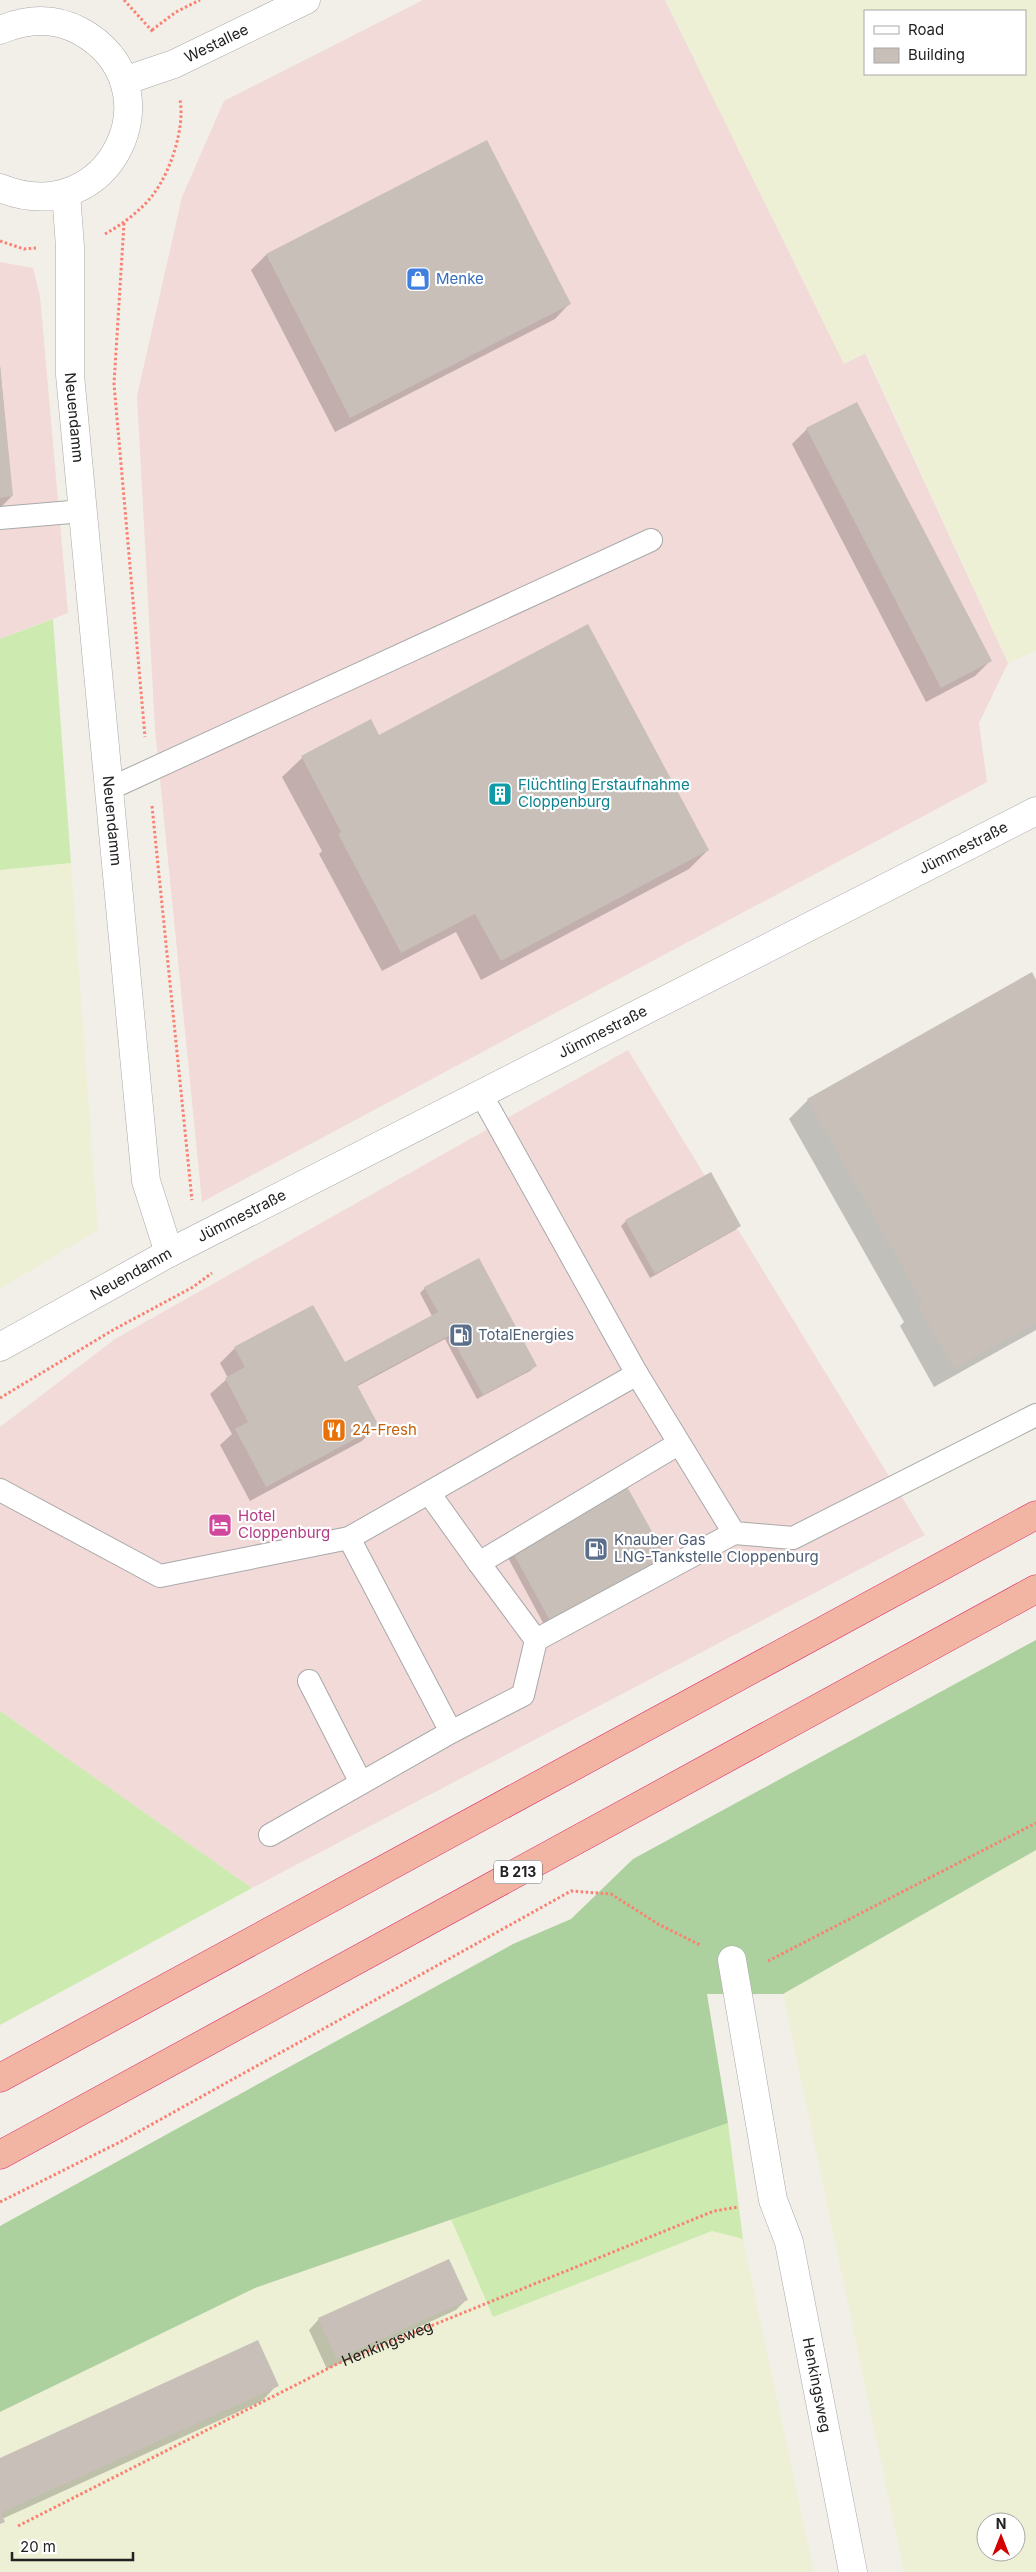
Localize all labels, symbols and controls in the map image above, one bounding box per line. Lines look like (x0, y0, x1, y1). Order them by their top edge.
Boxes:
legend (864, 10, 1026, 75)
street label: Westallee (181, 19, 251, 67)
text: Road (908, 20, 944, 39)
text: Building (908, 45, 965, 64)
shop icon: Menke (405, 266, 431, 292)
place label: Menke (436, 269, 484, 288)
street label: Neuendamm (61, 372, 88, 464)
street label: Neuendamm (99, 775, 126, 867)
place label: Flüchtling Erstaufnahme Cloppenburg (518, 775, 690, 811)
building icon: Flüchtling Erstaufnahme Cloppenburg (487, 781, 513, 807)
street label: Jümmestraße (915, 817, 1011, 878)
street label: Jümmestraße (555, 1001, 650, 1062)
street label: Jümmestraße (194, 1185, 289, 1246)
street label: Neuendamm (87, 1243, 175, 1304)
fuel station icon: TotalEnergies (448, 1322, 474, 1348)
place label: TotalEnergies (478, 1325, 574, 1344)
restaurant icon: 24-Fresh (321, 1417, 347, 1443)
place label: 24-Fresh (352, 1420, 417, 1439)
place label: Hotel Cloppenburg (238, 1506, 330, 1542)
hotel icon: Hotel Cloppenburg (207, 1512, 233, 1538)
place label: Knauber Gas LNG-Tankstelle Cloppenburg (614, 1530, 819, 1566)
fuel station icon: Knauber Gas LNG-Tankstelle Cloppenburg (583, 1536, 609, 1562)
road number: B 213 (494, 1860, 542, 1884)
street label: Henkingsweg (339, 2316, 435, 2370)
street label: Henkingsweg (799, 2336, 836, 2434)
north arrow (976, 2512, 1026, 2562)
text: N (996, 2515, 1006, 2532)
scale bar (12, 2530, 134, 2562)
text: 20 m (20, 2537, 56, 2556)

